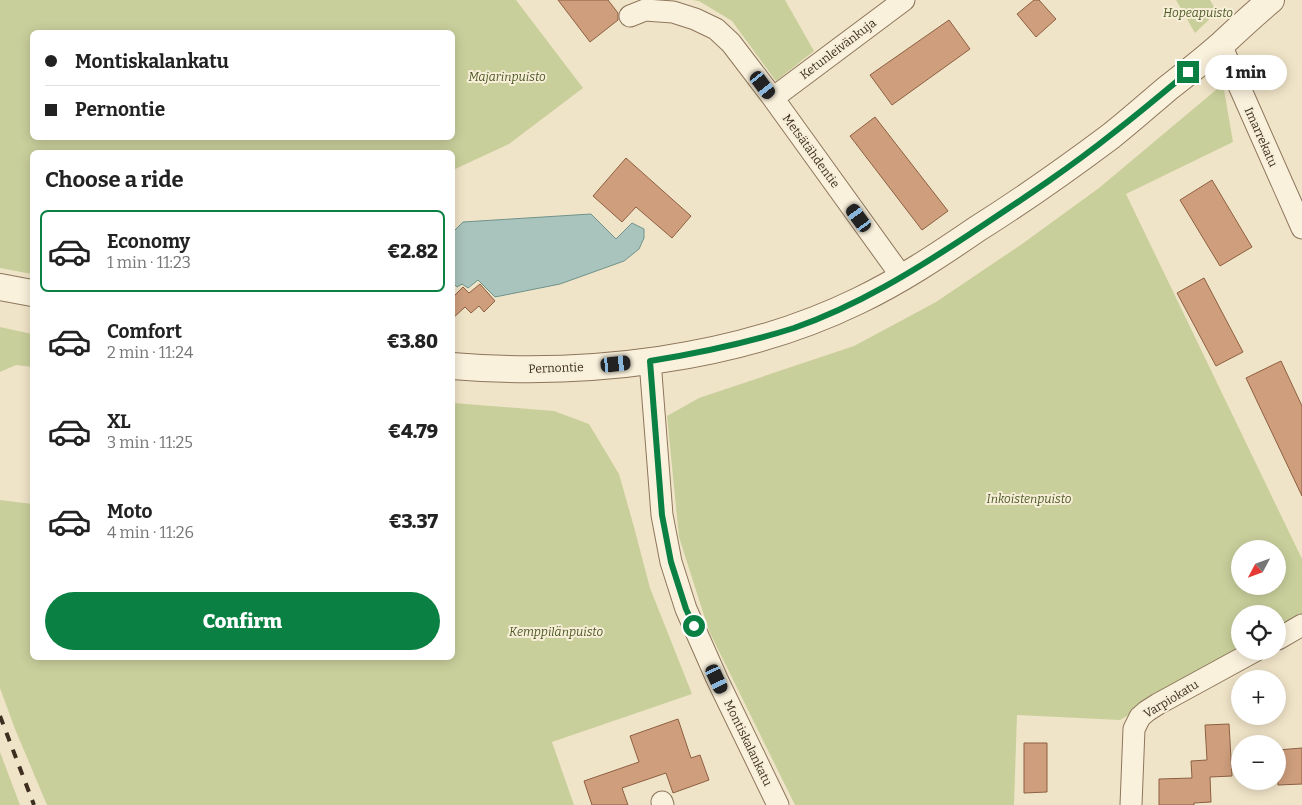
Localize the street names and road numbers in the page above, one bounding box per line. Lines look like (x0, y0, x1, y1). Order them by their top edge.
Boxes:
street label: Ketunleivänkuja (797, 16, 879, 82)
street label: Imarrekatu (1242, 105, 1281, 169)
street label: Metsätähdentie (780, 111, 842, 191)
street label: Pernontie (528, 360, 584, 376)
street label: Varpiokatu (1141, 677, 1201, 721)
street label: Montiskalankatu (721, 698, 775, 789)

